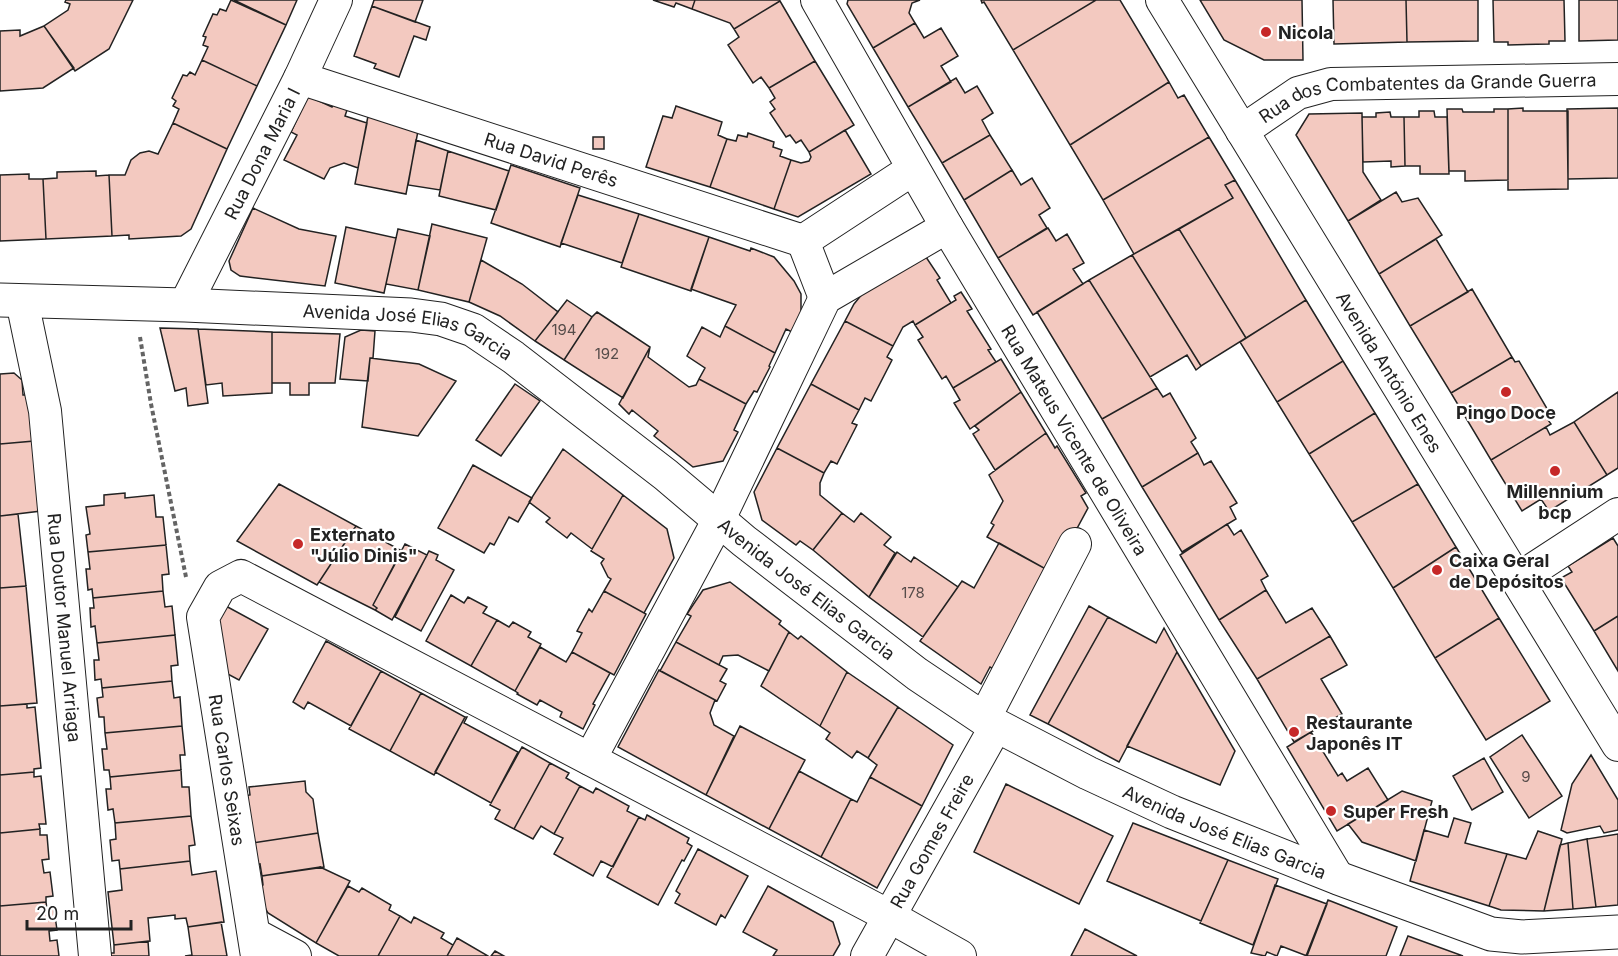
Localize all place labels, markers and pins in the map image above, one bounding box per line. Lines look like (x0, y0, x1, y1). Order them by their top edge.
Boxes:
place label: Nicola (1278, 22, 1334, 43)
marker: Nicola (1259, 25, 1273, 39)
marker: Pingo Doce (1499, 385, 1513, 399)
place label: Pingo Doce (1456, 402, 1556, 423)
marker: Millennium bcp (1548, 464, 1562, 478)
place label: Millennium bcp (1506, 481, 1604, 523)
place label: Externato "Júlio Dinis" (310, 524, 418, 566)
marker: Externato "Júlio Dinis" (291, 537, 305, 551)
place label: Caixa Geral de Depósitos (1449, 550, 1564, 592)
marker: Caixa Geral de Depósitos (1430, 563, 1444, 577)
place label: Restaurante Japonês IT (1306, 712, 1413, 754)
marker: Restaurante Japonês IT (1287, 725, 1301, 739)
place label: Super Fresh (1343, 801, 1449, 822)
marker: Super Fresh (1324, 804, 1338, 818)

